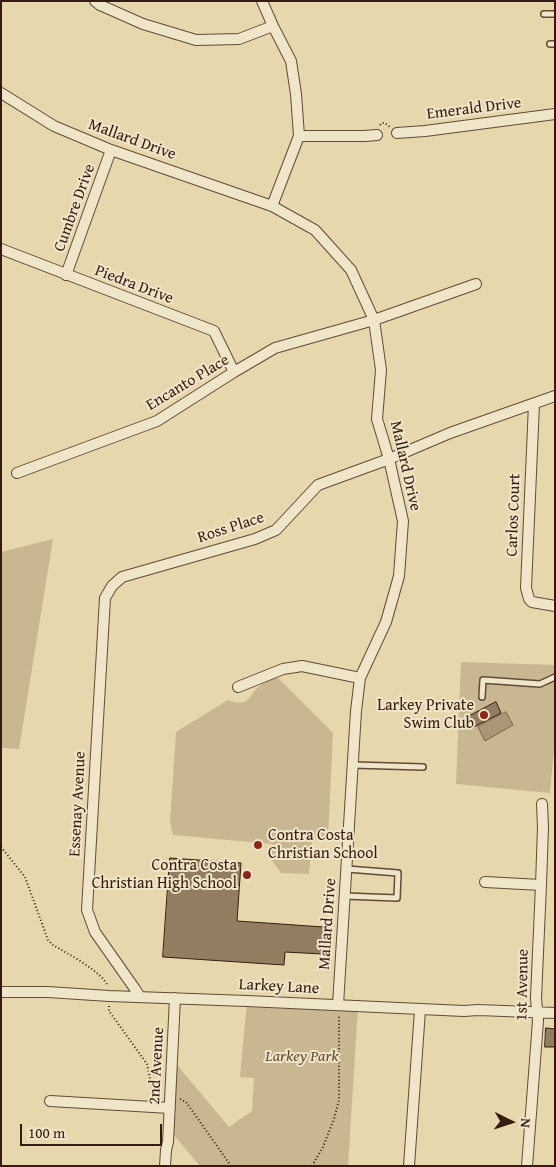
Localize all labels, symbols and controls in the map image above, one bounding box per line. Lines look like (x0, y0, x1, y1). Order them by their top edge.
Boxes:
street label: Emerald Drive (426, 94, 522, 124)
street label: Mallard Drive (86, 115, 178, 165)
street label: Cumbre Drive (50, 161, 100, 255)
street label: Piedra Drive (92, 261, 176, 309)
street label: Encanto Place (143, 351, 233, 415)
street label: Mallard Drive (385, 419, 425, 513)
street label: Carlos Court (503, 473, 525, 557)
street label: Ross Place (195, 508, 267, 548)
place label: Larkey Private Swim Club (377, 696, 474, 734)
marker: Larkey Private Swim Club (478, 709, 490, 721)
street label: Essenay Avenue (66, 751, 90, 857)
place label: Contra Costa Christian School (268, 826, 378, 864)
marker: Contra Costa Christian School (252, 839, 264, 851)
place label: Contra Costa Christian High School (92, 856, 237, 894)
marker: Contra Costa Christian High School (241, 869, 253, 881)
street label: Mallard Drive (315, 878, 341, 970)
street label: 1st Avenue (513, 949, 533, 1021)
street label: Larkey Lane (238, 975, 320, 999)
street label: 2nd Avenue (145, 1027, 169, 1105)
park label: Larkey Park (265, 1047, 339, 1067)
north arrow (486, 1097, 536, 1147)
scale bar (22, 1114, 165, 1146)
text: N (516, 1118, 536, 1128)
text: 100 m (28, 1122, 65, 1143)

